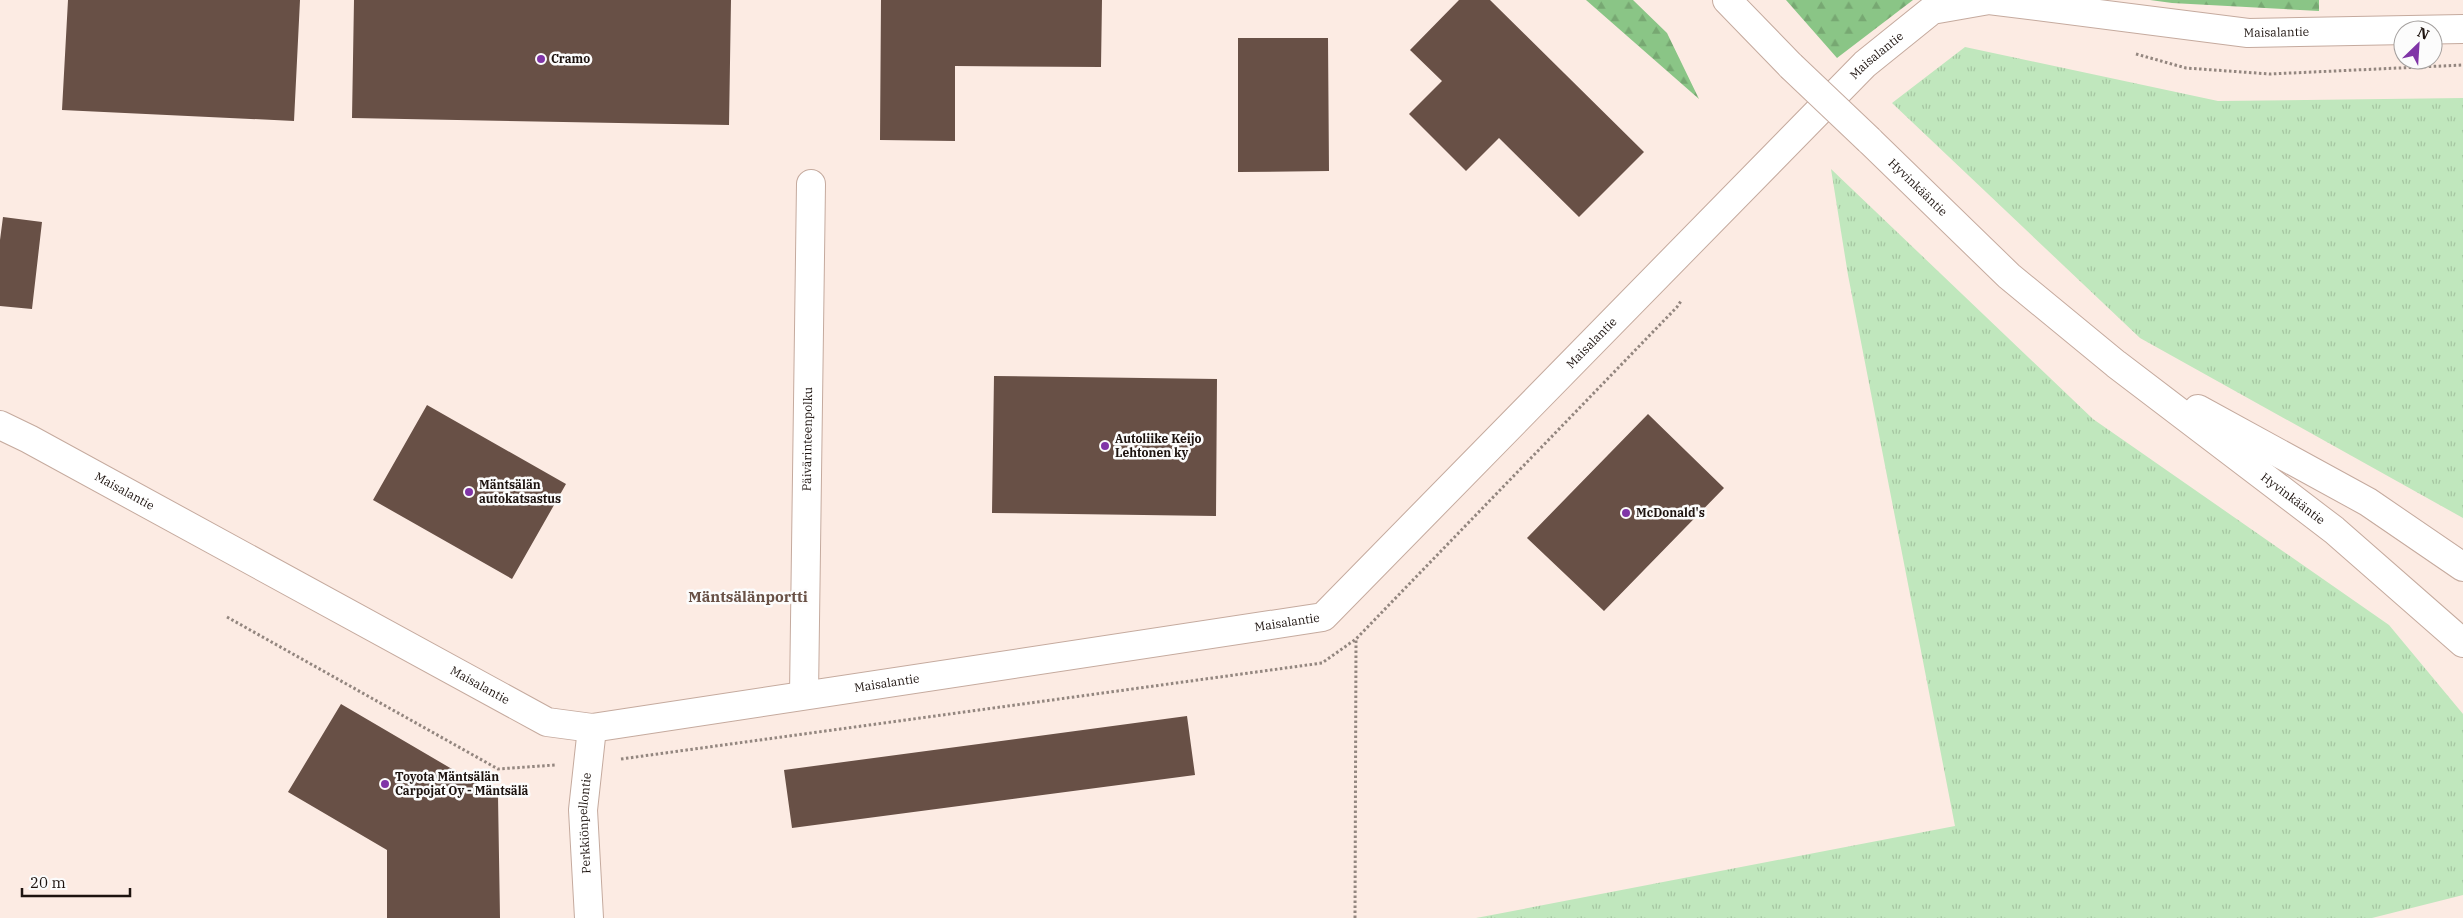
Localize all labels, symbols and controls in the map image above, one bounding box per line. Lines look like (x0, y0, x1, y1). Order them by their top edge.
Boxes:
north arrow (2393, 20, 2443, 70)
text: N (2415, 23, 2432, 44)
street label: Maisalantie (2243, 24, 2309, 40)
street label: Maisalantie (1846, 28, 1906, 82)
place label: Cramo (551, 51, 590, 66)
marker: Cramo (535, 53, 547, 65)
street label: Hyvinkääntie (1886, 155, 1951, 219)
street label: Maisalantie (1563, 314, 1620, 371)
street label: Päivärinteenpolku (799, 386, 815, 491)
place label: Autoliike Keijo Lehtonen ky (1115, 431, 1202, 460)
marker: Autoliike Keijo Lehtonen ky (1099, 440, 1111, 452)
street label: Maisalantie (92, 468, 157, 513)
street label: Hyvinkääntie (2258, 469, 2328, 527)
place label: Mäntsälän autokatsastus (479, 477, 561, 506)
marker: Mäntsälän autokatsastus (463, 486, 475, 498)
place label: McDonald's (1636, 505, 1705, 520)
marker: McDonald's (1620, 507, 1632, 519)
district label: Mäntsälänportti (688, 587, 808, 606)
street label: Maisalantie (1254, 610, 1321, 634)
street label: Maisalantie (448, 663, 512, 707)
street label: Maisalantie (853, 670, 920, 695)
place label: Toyota Mäntsälän Carpojat Oy - Mäntsälä (395, 769, 529, 798)
street label: Perkkiönpellontie (575, 772, 594, 874)
marker: Toyota Mäntsälän Carpojat Oy - Mäntsälä (379, 778, 391, 790)
scale bar (22, 866, 130, 898)
text: 20 m (30, 873, 66, 892)

